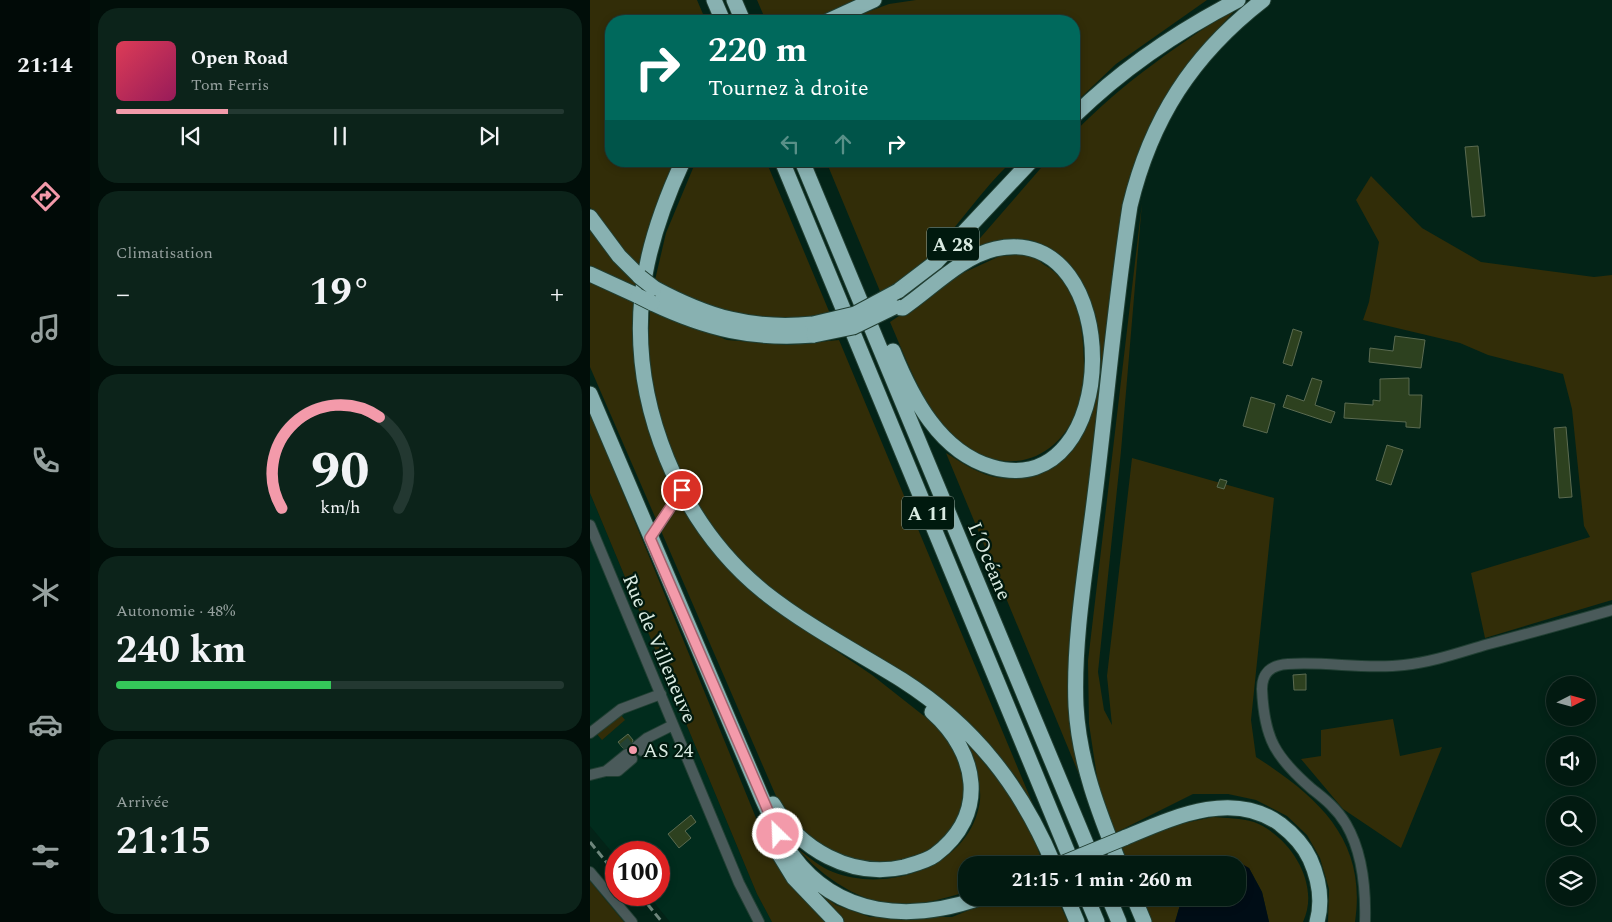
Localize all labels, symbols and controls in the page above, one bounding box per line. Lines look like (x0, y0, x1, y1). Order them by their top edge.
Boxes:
text: 220 m (708, 24, 807, 77)
icon: right (625, 35, 690, 100)
text: Open Road (191, 44, 288, 73)
text: 21:14 (17, 49, 73, 82)
text: Tournez à droite (708, 72, 869, 105)
text: Tom Ferris (191, 73, 269, 97)
icon: previous (177, 122, 205, 150)
icon: pause (326, 122, 354, 150)
icon: next (475, 122, 503, 150)
icon: left (776, 130, 804, 158)
icon: ahead (829, 130, 857, 158)
icon: right (882, 130, 910, 158)
icon: directions (28, 179, 63, 214)
road number: A 28 (927, 228, 979, 260)
text: Climatisation (116, 241, 213, 265)
text: 19° (309, 264, 371, 322)
text: − (116, 273, 130, 316)
text: + (550, 273, 564, 316)
icon: music (28, 311, 63, 346)
text: 90 (311, 432, 369, 511)
icon: phone (28, 443, 63, 478)
pin (661, 469, 703, 511)
icon: arrive (668, 476, 696, 504)
text: km/h (320, 494, 360, 521)
road number: A 11 (902, 496, 954, 530)
street label: L’Océane (959, 518, 1019, 605)
street label: Rue de Villeneuve (614, 569, 704, 728)
icon: climate (28, 575, 63, 610)
text: Autonomie · 48% (116, 599, 235, 623)
text: 240 km (116, 622, 247, 680)
north arrow (1546, 676, 1596, 726)
map controls (1546, 676, 1596, 906)
icon: car (28, 707, 63, 742)
place label: AS 24 (643, 736, 694, 766)
button: sound (1546, 736, 1596, 786)
marker: AS 24 (627, 744, 639, 756)
text: Arrivée (116, 790, 169, 814)
button: search (1546, 796, 1596, 846)
position arrow (751, 807, 803, 859)
text: 21:15 (116, 813, 211, 871)
icon: filters (28, 839, 63, 874)
speed limit sign: 100 (605, 841, 670, 906)
button: layers (1546, 856, 1596, 906)
text: 21:15 · 1 min · 260 m (1012, 866, 1192, 895)

